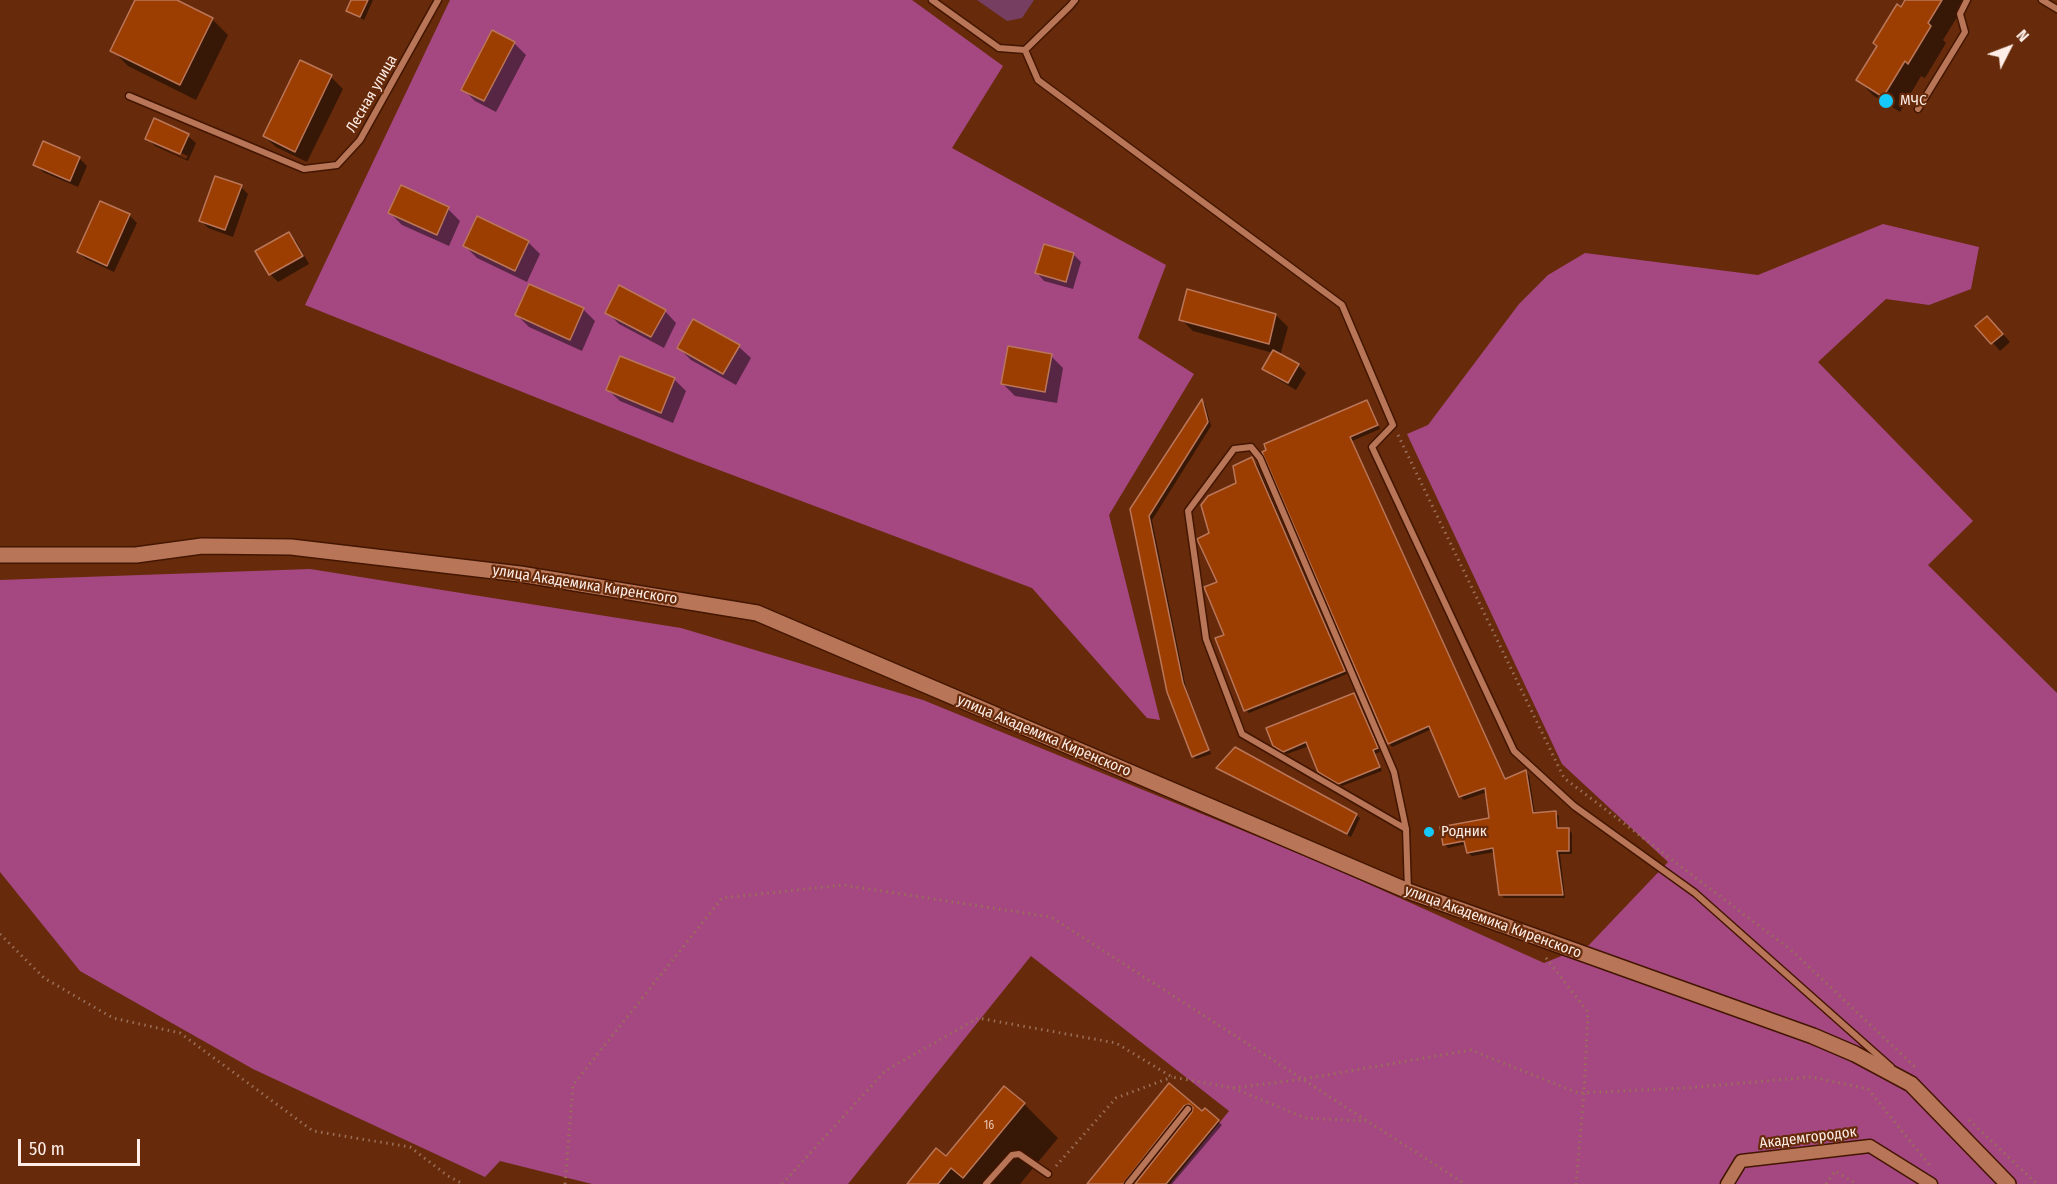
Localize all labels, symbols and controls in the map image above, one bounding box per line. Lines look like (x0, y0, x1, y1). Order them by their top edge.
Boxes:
north arrow (1979, 18, 2039, 78)
text: N (2012, 26, 2033, 46)
street label: Лесная улица (343, 52, 401, 136)
marker: МЧС (1877, 92, 1895, 110)
place label: МЧС (1900, 92, 1927, 110)
street label: улица Академика Киренского (491, 561, 679, 609)
street label: улица Академика Киренского (954, 691, 1134, 781)
place label: Родник (1441, 823, 1487, 841)
marker: Родник (1422, 825, 1436, 839)
street label: улица Академика Киренского (1402, 882, 1584, 962)
house number: 16 (984, 1119, 994, 1133)
street label: Академгородок (1758, 1123, 1858, 1153)
scale bar (21, 1127, 142, 1165)
text: 50 m (29, 1138, 65, 1160)

